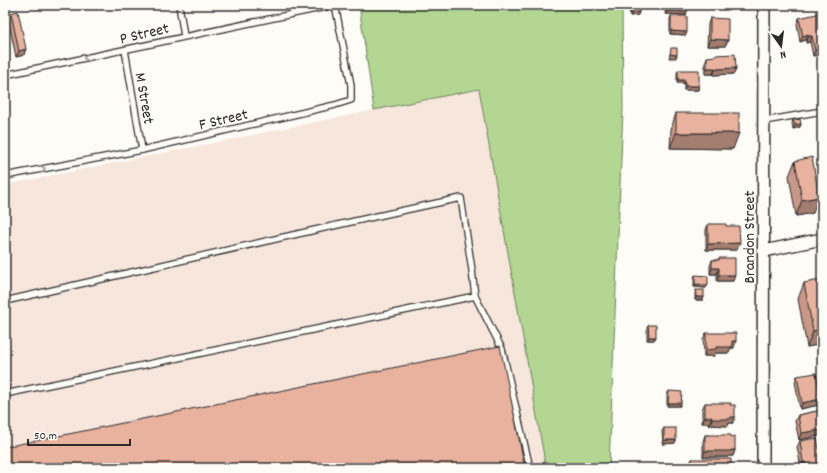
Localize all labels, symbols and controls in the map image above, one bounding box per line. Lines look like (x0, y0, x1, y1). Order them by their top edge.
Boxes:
street label: P Street (118, 18, 172, 51)
north arrow (761, 26, 801, 66)
text: N (778, 45, 788, 62)
one-way arrow (83, 53, 90, 62)
street label: M Street (128, 71, 159, 126)
street label: F Street (197, 104, 250, 137)
one-way arrow (40, 165, 46, 174)
street label: Brandon Street (739, 190, 762, 283)
scale bar (28, 421, 130, 447)
text: 50 m (34, 428, 57, 445)

